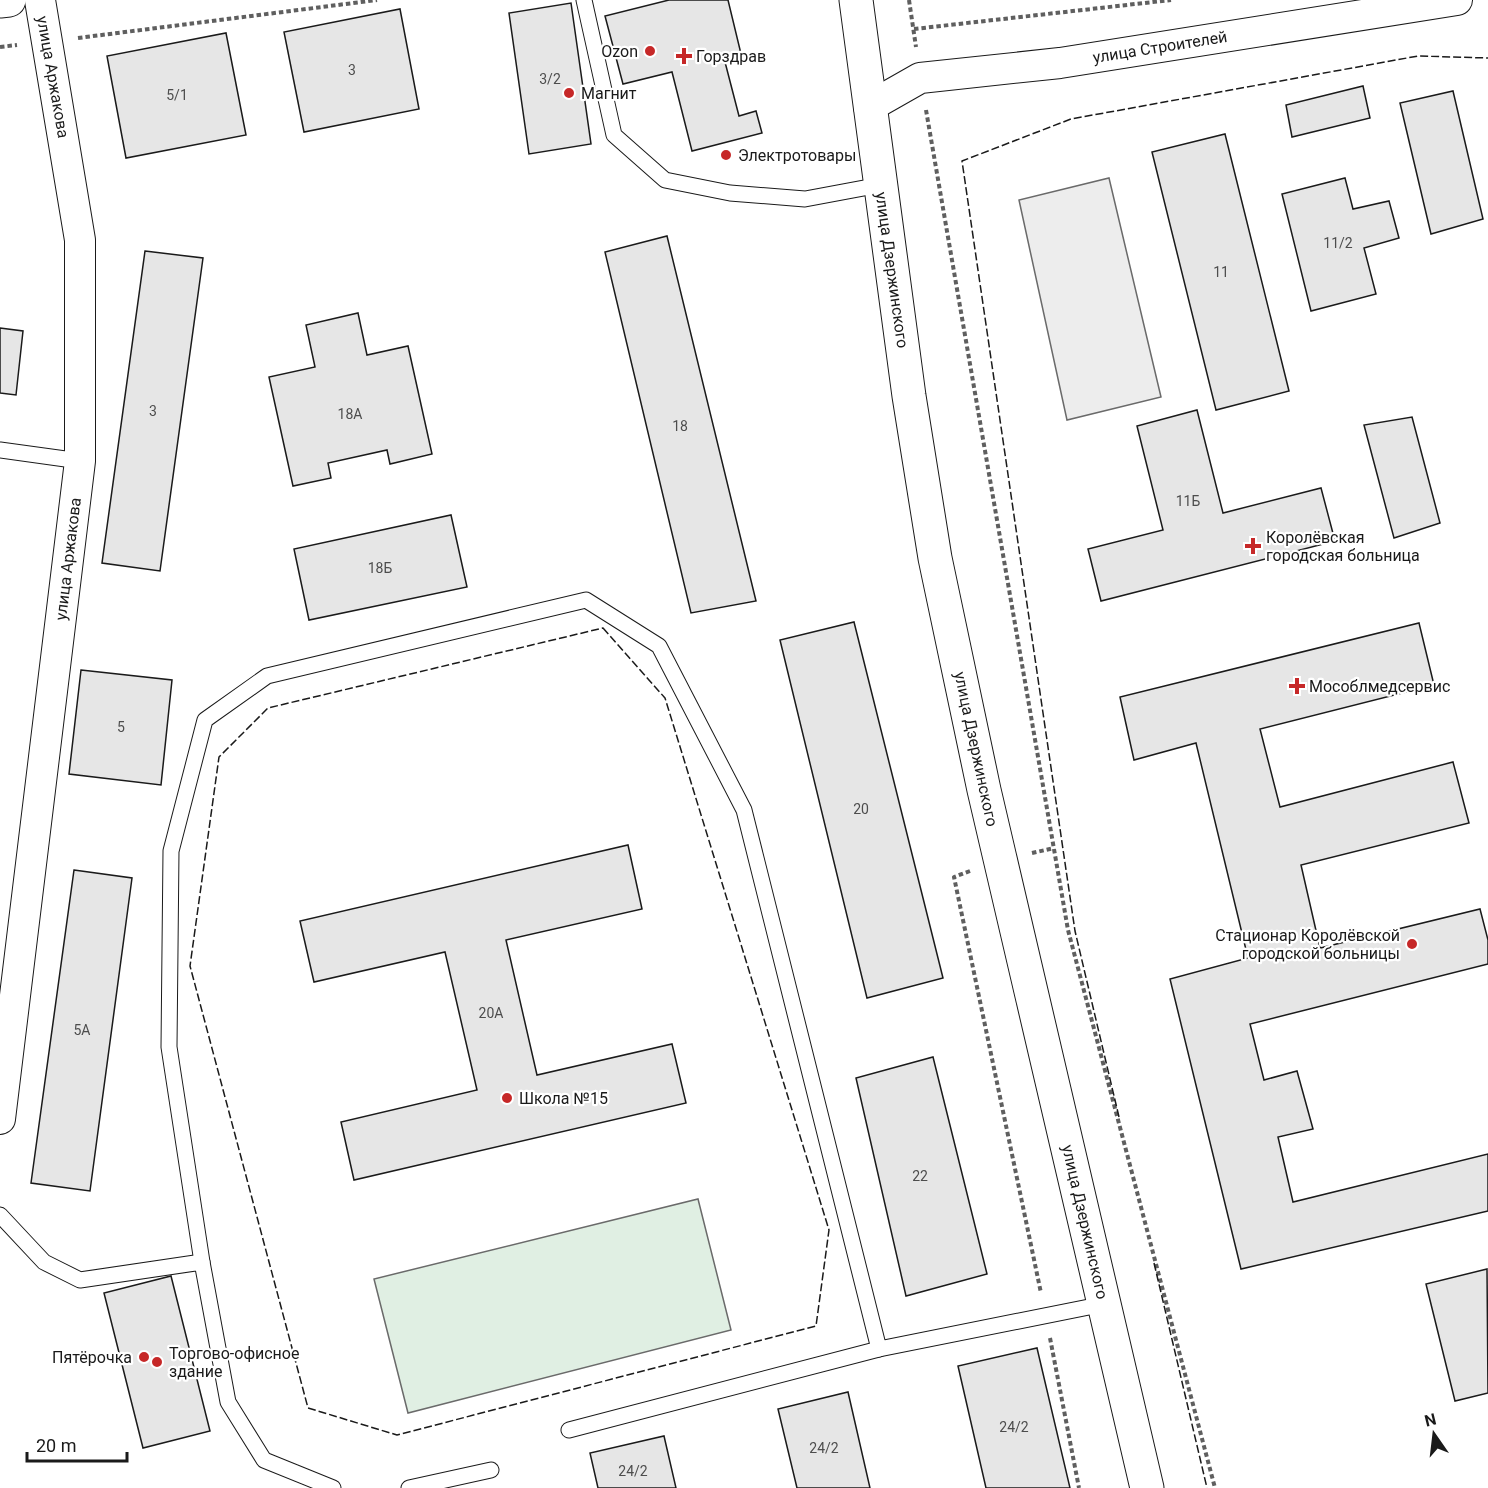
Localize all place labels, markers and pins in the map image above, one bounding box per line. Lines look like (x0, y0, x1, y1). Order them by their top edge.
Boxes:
place label: Ozon (601, 42, 638, 61)
marker: Ozon (643, 44, 657, 58)
place label: Горздрав (696, 47, 766, 66)
marker: Горздрав (677, 49, 691, 63)
place label: Магнит (581, 84, 637, 103)
marker: Магнит (562, 86, 576, 100)
place label: Электротовары (738, 146, 856, 165)
marker: Электротовары (719, 148, 733, 162)
place label: Королёвская городская больница (1266, 528, 1420, 565)
marker: Королёвская городская больница (1244, 537, 1262, 555)
place label: Мособлмедсервис (1309, 677, 1450, 696)
marker: Мособлмедсервис (1290, 679, 1304, 693)
place label: Стационар Королёвской городской больницы (1215, 926, 1400, 963)
marker: Стационар Королёвской городской больницы (1405, 937, 1419, 951)
place label: Школа №15 (519, 1089, 608, 1108)
marker: Школа №15 (500, 1091, 514, 1105)
place label: Торгово-офисное здание (169, 1344, 299, 1381)
place label: Пятёрочка (52, 1348, 132, 1367)
marker: Пятёрочка (137, 1350, 151, 1364)
marker: Торгово-офисное здание (150, 1355, 164, 1369)

